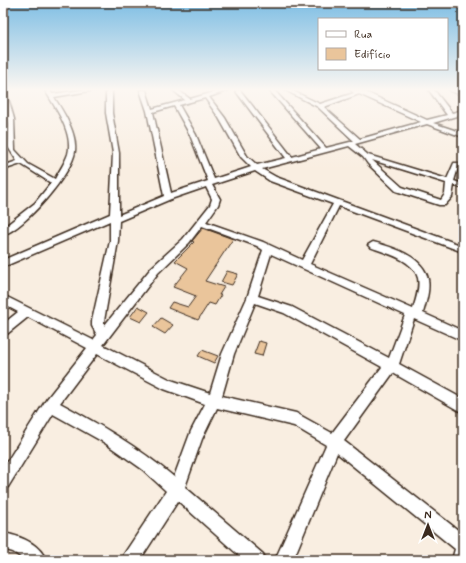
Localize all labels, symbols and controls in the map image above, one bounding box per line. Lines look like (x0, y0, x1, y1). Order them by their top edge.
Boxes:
legend (318, 18, 448, 70)
text: Rua (354, 27, 372, 43)
text: Edifício (354, 47, 390, 63)
north arrow (408, 505, 448, 545)
text: N (424, 509, 432, 523)

